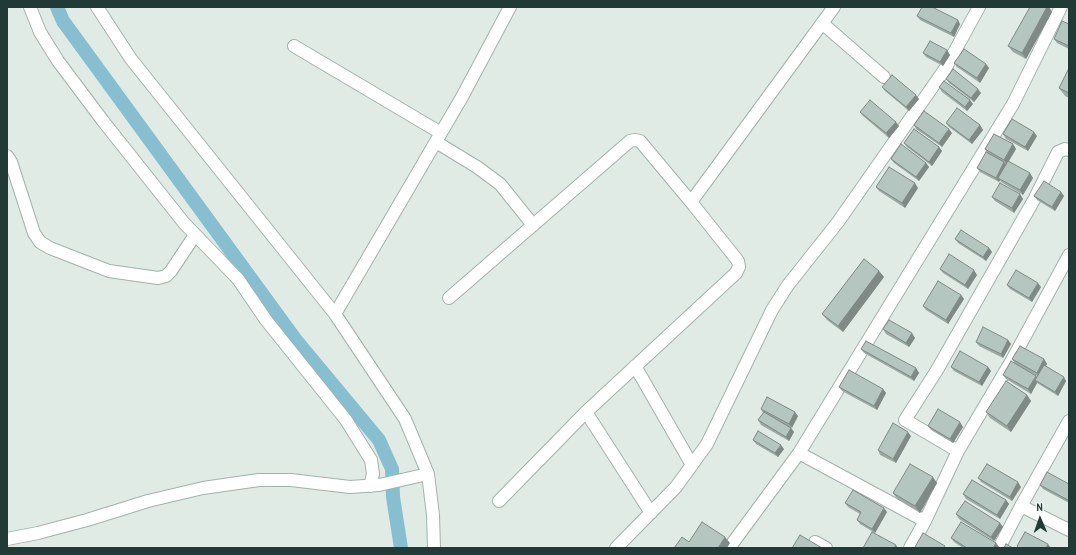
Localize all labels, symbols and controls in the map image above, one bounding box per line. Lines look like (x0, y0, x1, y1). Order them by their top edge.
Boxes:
north arrow (1020, 499, 1060, 539)
text: N (1036, 500, 1043, 514)

